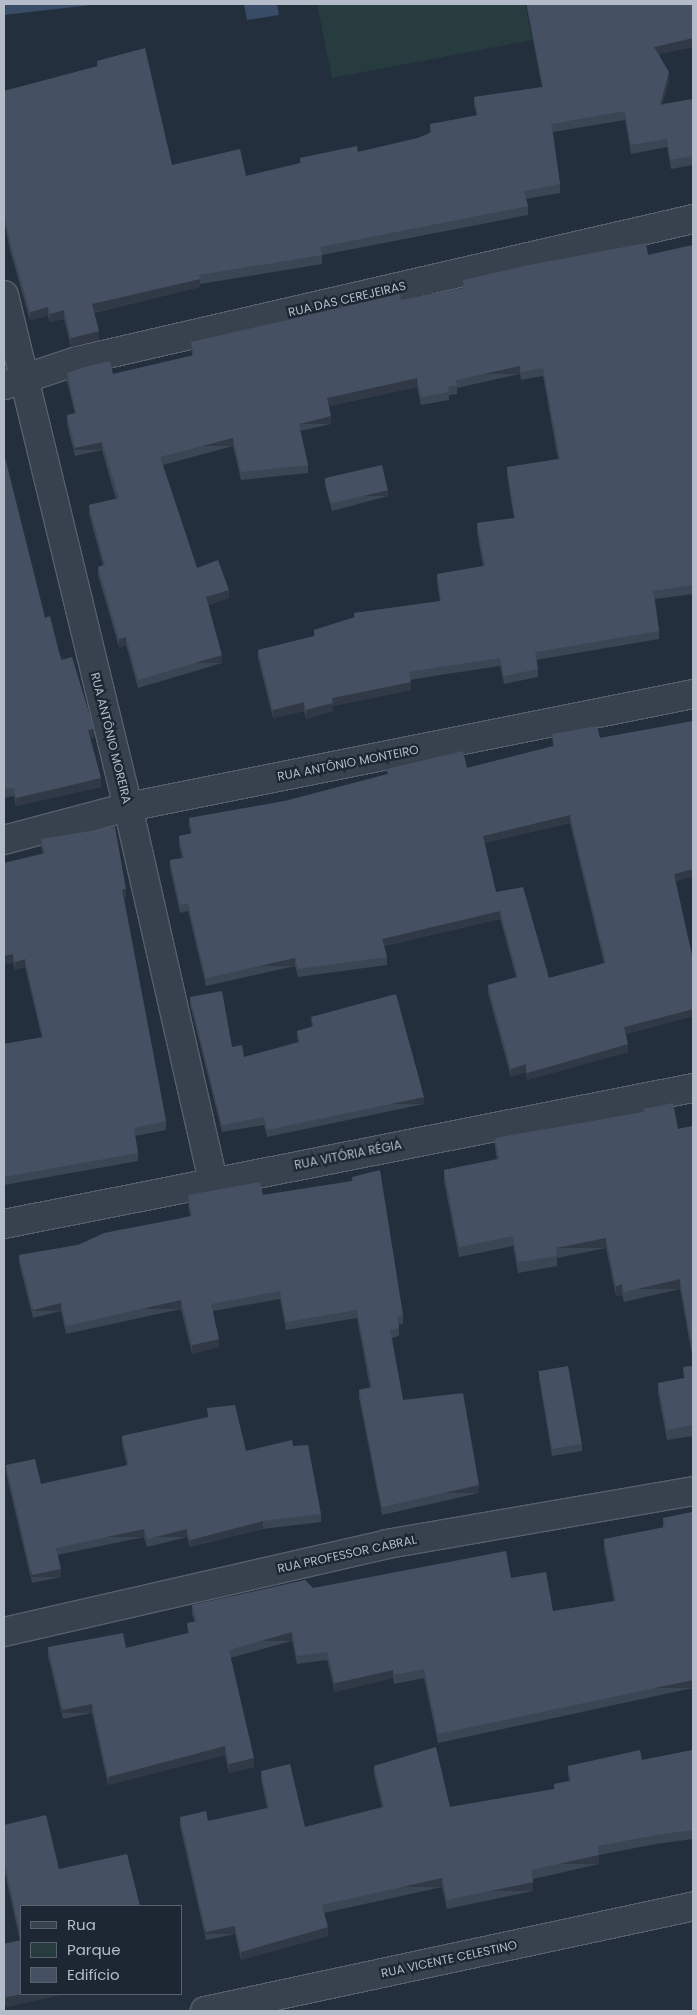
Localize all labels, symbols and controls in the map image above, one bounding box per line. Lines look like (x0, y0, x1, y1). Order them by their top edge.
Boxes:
street label: RUA DAS CEREJEIRAS (287, 278, 407, 320)
street label: RUA ANTÔNIO MOREIRA (88, 671, 134, 805)
street label: RUA ANTÔNIO MONTEIRO (276, 742, 420, 784)
street label: RUA VITÓRIA RÉGIA (293, 1138, 403, 1172)
street label: RUA PROFESSOR CABRAL (276, 1532, 418, 1576)
legend (20, 1905, 182, 1995)
text: Rua (67, 1914, 96, 1935)
street label: RUA VICENTE CELESTINO (380, 1938, 518, 1980)
text: Parque (67, 1939, 120, 1960)
text: Edifício (67, 1964, 120, 1985)

